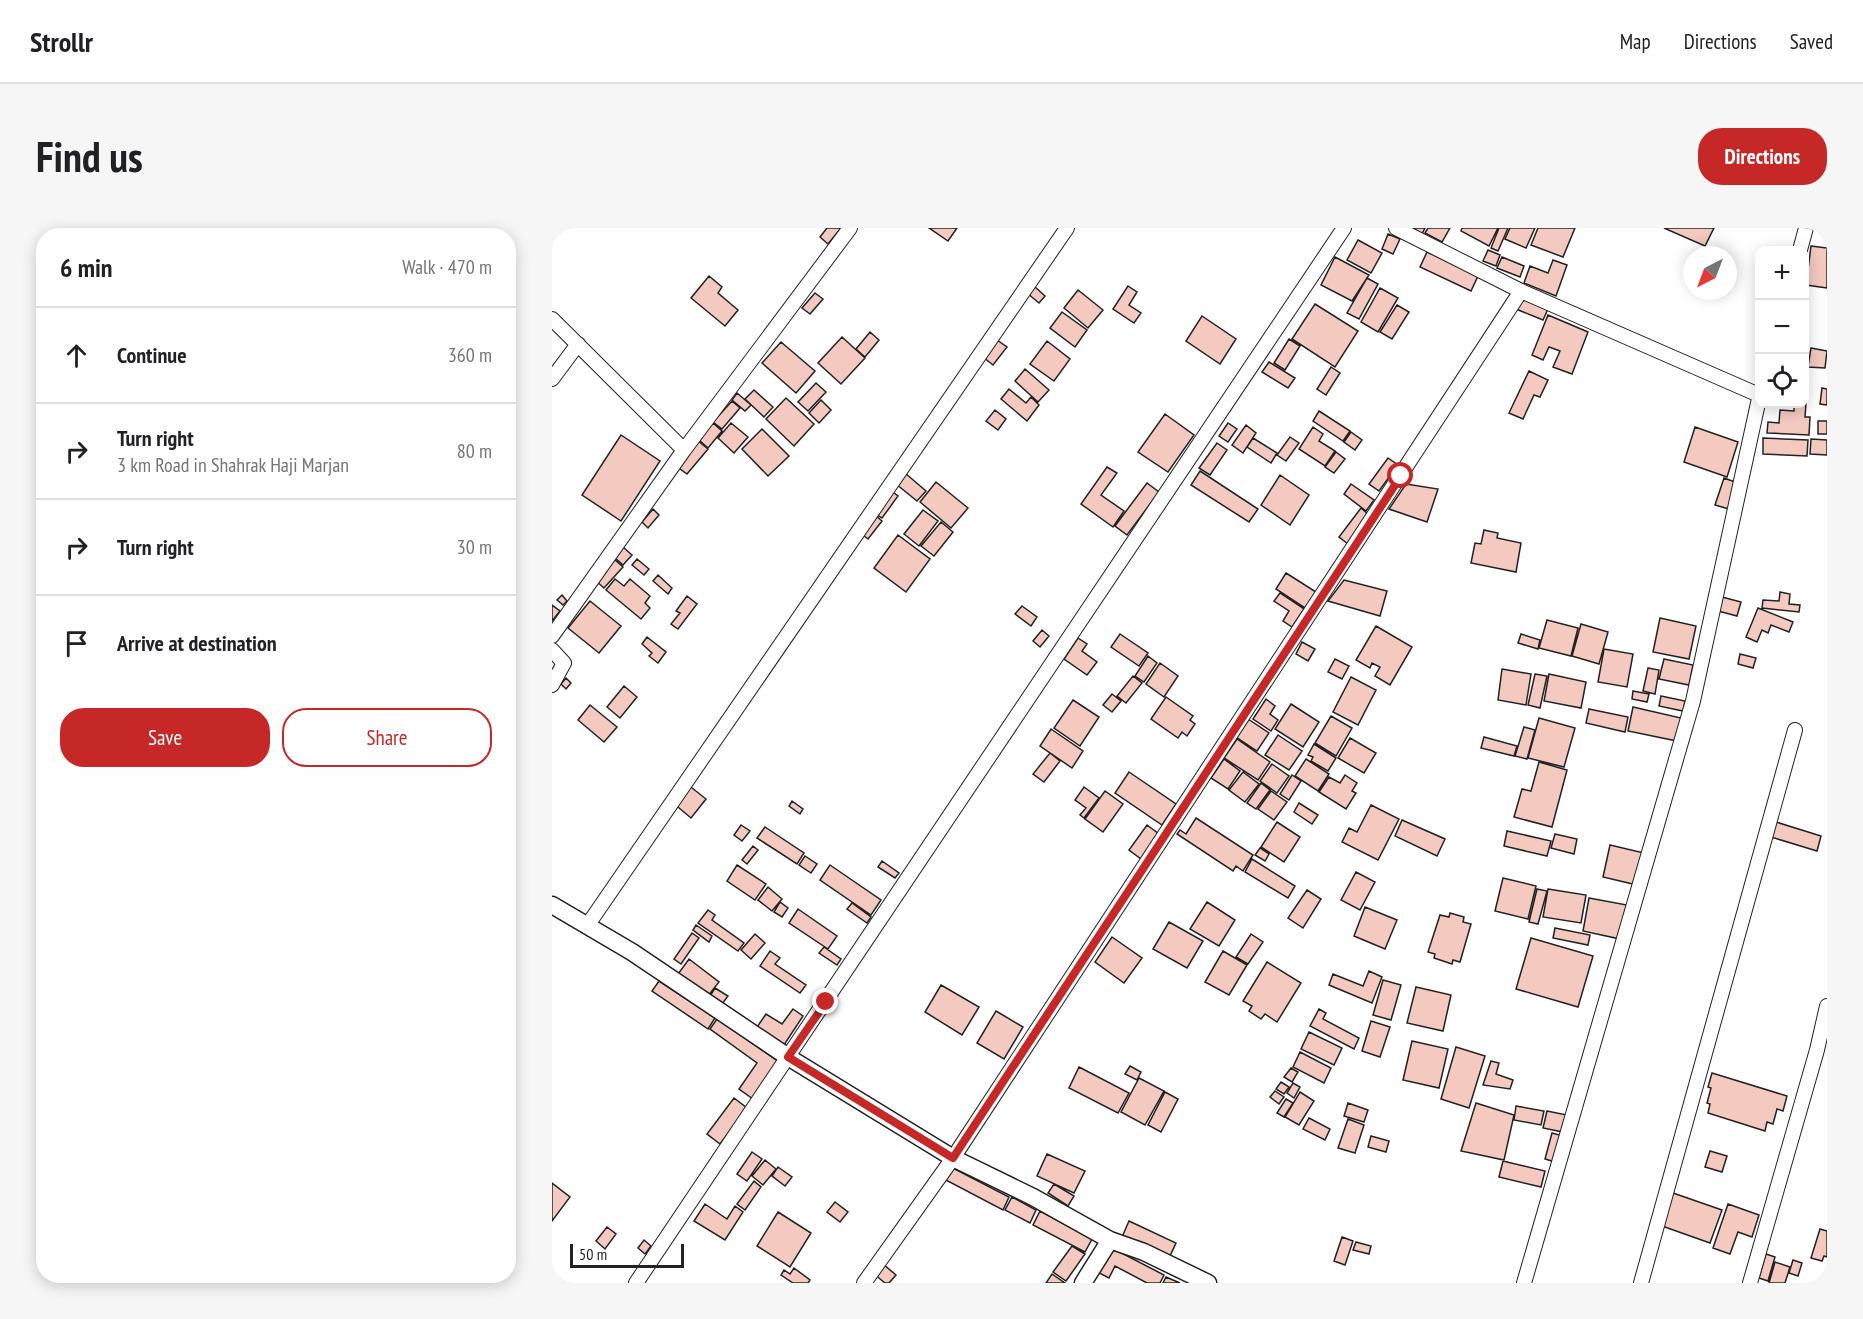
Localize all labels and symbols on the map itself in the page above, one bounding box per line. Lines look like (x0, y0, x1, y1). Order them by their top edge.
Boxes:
north arrow (1683, 246, 1737, 300)
route start (1387, 462, 1413, 488)
route end (812, 988, 838, 1014)
scale bar (570, 1241, 684, 1268)

